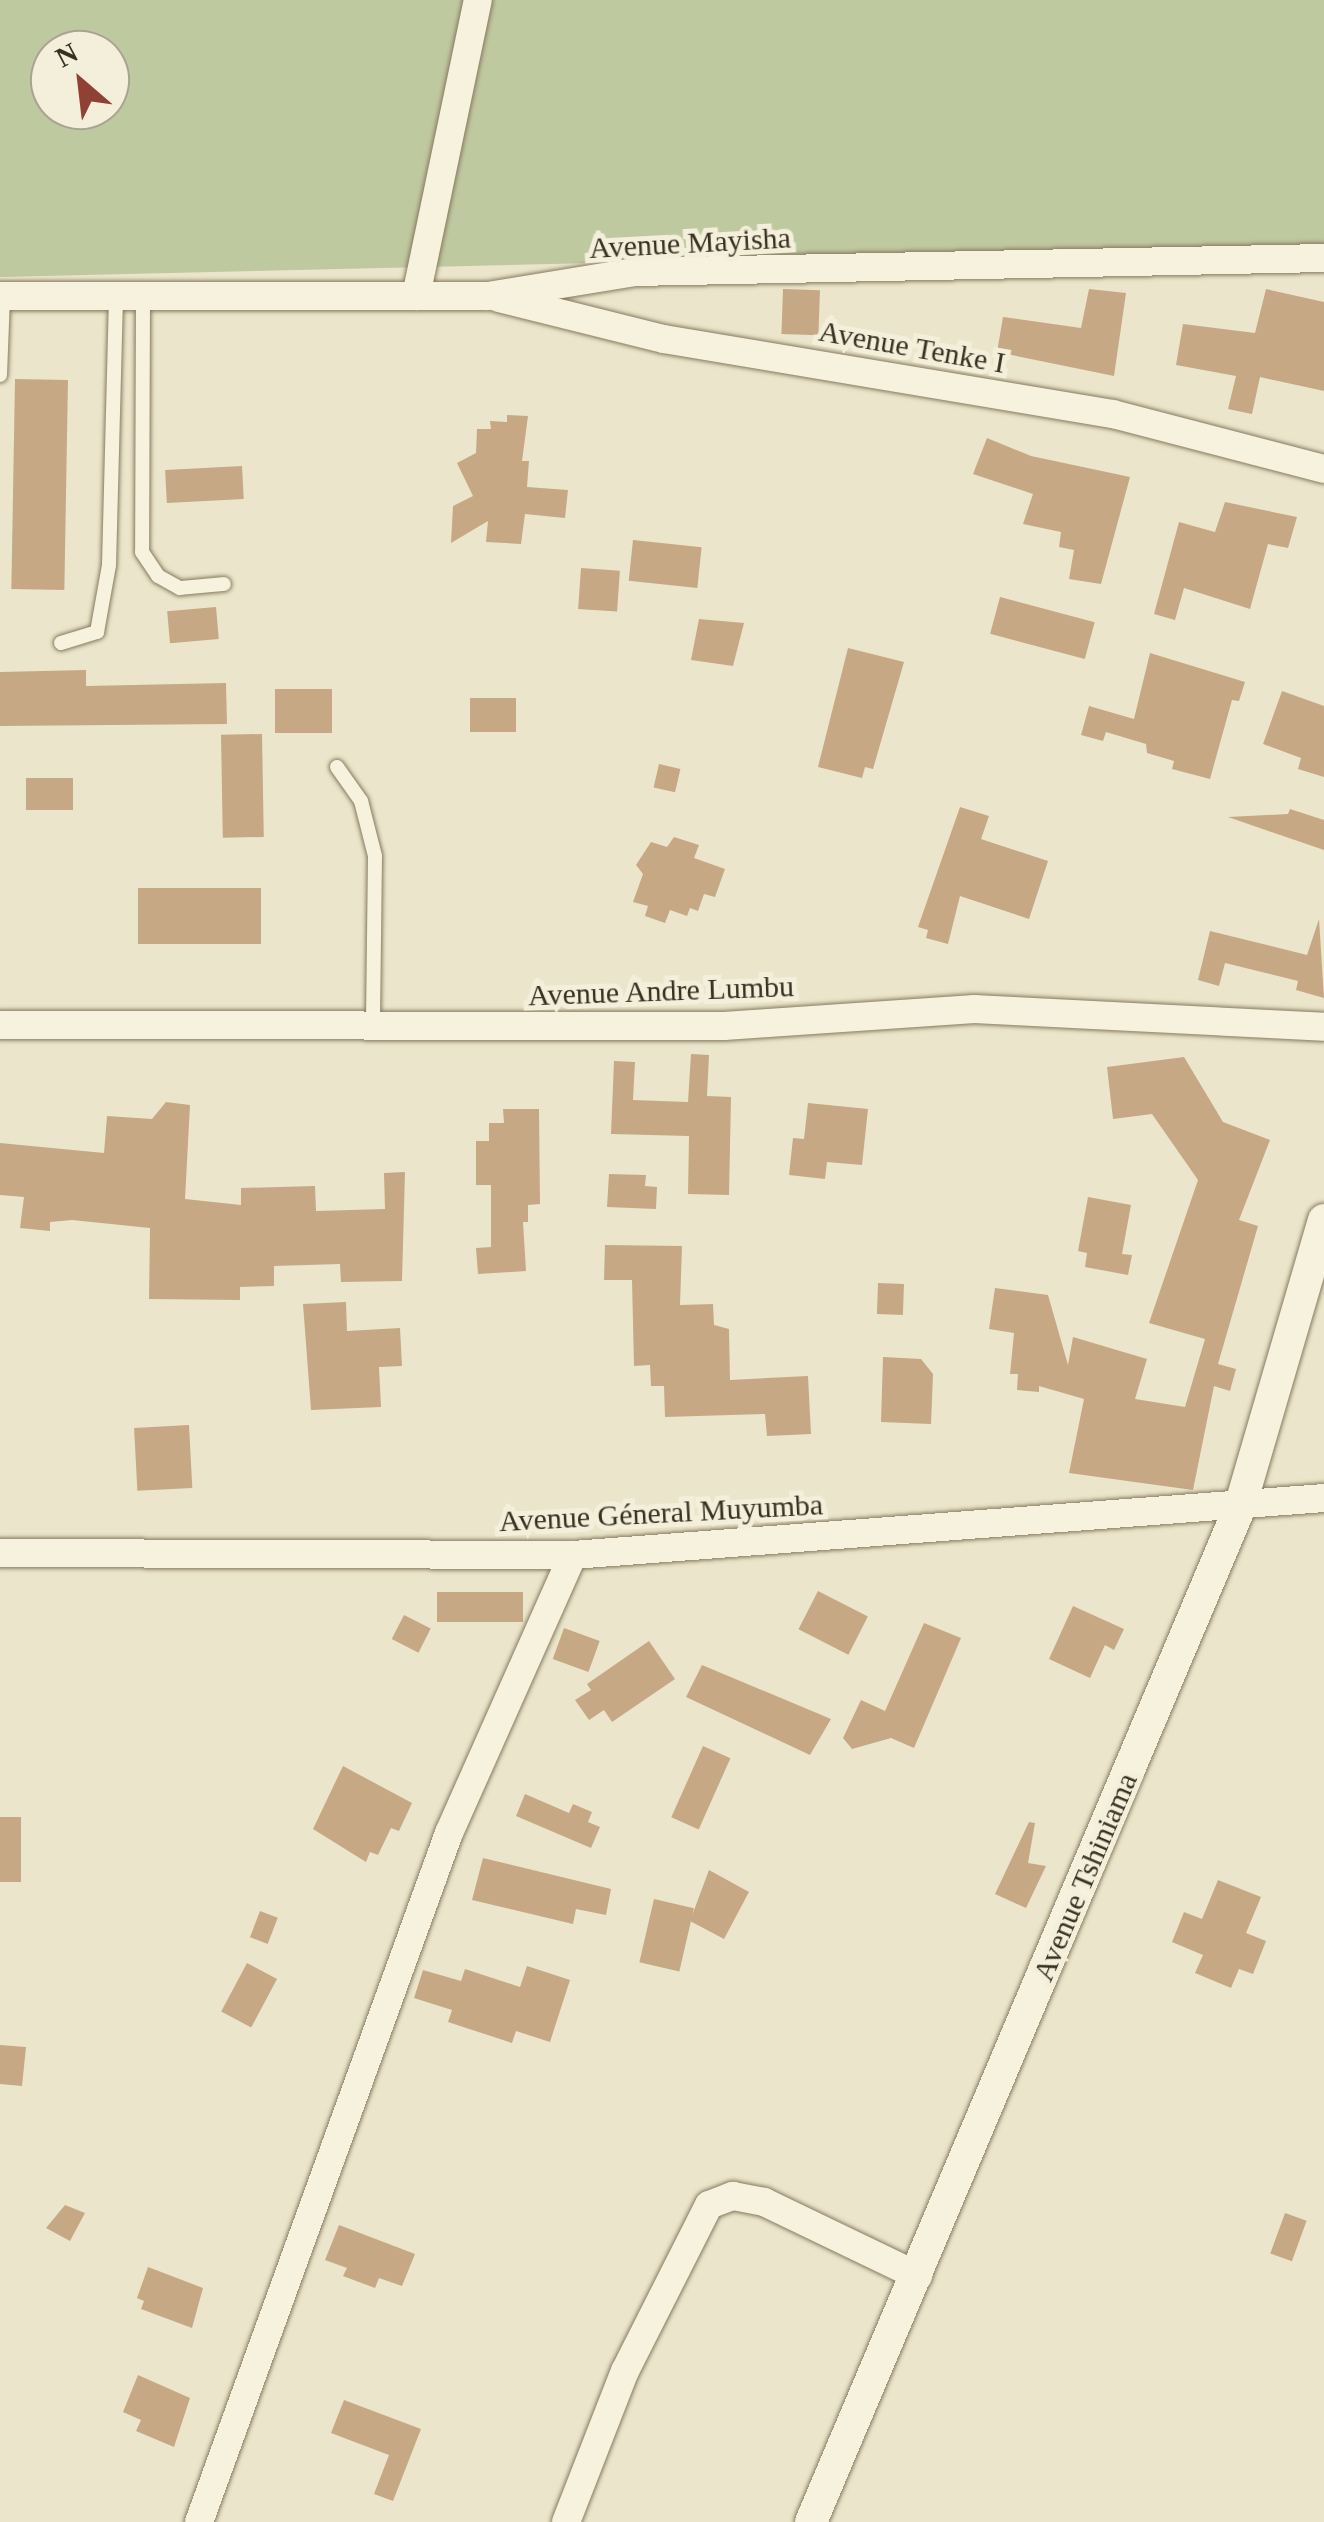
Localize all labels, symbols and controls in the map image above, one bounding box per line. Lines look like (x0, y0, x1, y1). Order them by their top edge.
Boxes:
north arrow (30, 30, 130, 130)
text: N (50, 36, 83, 73)
street label: Avenue Mayisha (588, 220, 792, 266)
street label: Avenue Tenke I (816, 313, 1008, 381)
street label: Avenue Andre Lumbu (527, 968, 795, 1014)
street label: Avenue Géneral Muyumba (498, 1487, 824, 1539)
street label: Avenue Tshiniama (1025, 1767, 1145, 1987)

